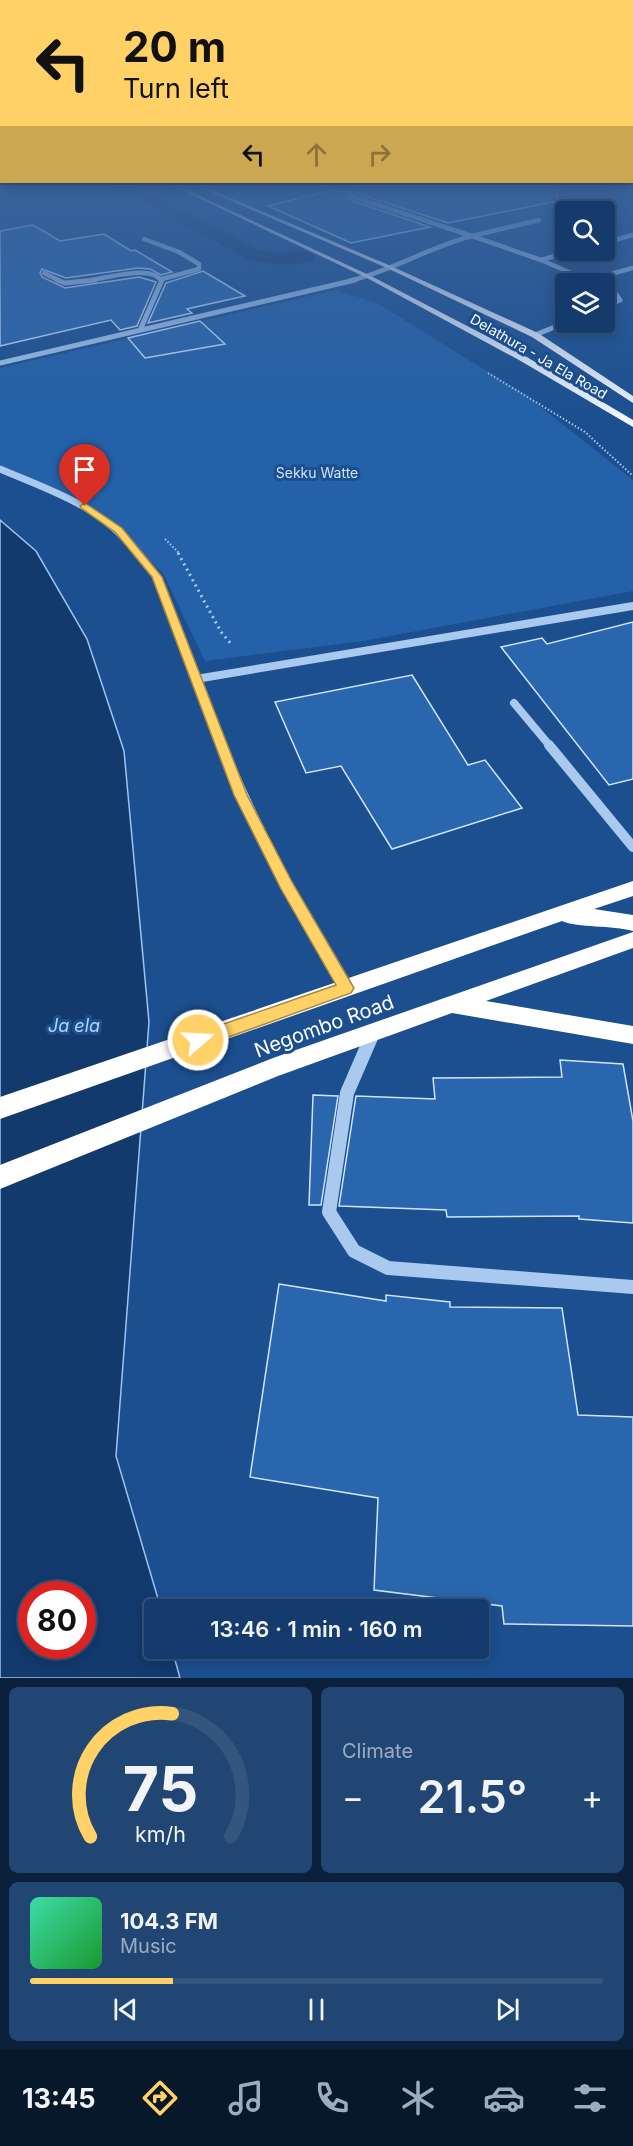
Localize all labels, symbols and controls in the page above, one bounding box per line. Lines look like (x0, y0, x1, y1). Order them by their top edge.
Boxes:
text: 20 m (123, 21, 226, 72)
icon: left (24, 24, 102, 102)
text: Turn left (123, 72, 229, 105)
icon: left (237, 138, 270, 171)
icon: ahead (300, 138, 333, 171)
icon: right (363, 138, 396, 171)
map controls (555, 201, 615, 333)
button: search (555, 201, 615, 261)
button: layers (555, 273, 615, 333)
street label: Delathura - Ja Ela Road (468, 310, 610, 402)
pin (59, 444, 110, 506)
icon: arrive (68, 453, 101, 486)
park label: Sekku Watte (276, 464, 358, 481)
street label: Negombo Road (251, 990, 397, 1062)
position arrow (166, 1008, 230, 1072)
water label: Ja ela (48, 1015, 100, 1036)
speed limit sign: 80 (18, 1581, 96, 1659)
text: 13:46 · 1 min · 160 m (210, 1616, 423, 1642)
text: Climate (342, 1739, 413, 1763)
text: 75 (123, 1751, 198, 1826)
text: 21.5° (418, 1769, 527, 1824)
text: − (342, 1777, 364, 1817)
text: + (581, 1777, 603, 1817)
text: km/h (135, 1821, 186, 1847)
text: 104.3 FM (120, 1908, 218, 1934)
text: Music (120, 1934, 177, 1958)
icon: previous (109, 1993, 142, 2026)
icon: pause (300, 1993, 333, 2026)
icon: next (491, 1993, 524, 2026)
icon: directions (139, 2077, 181, 2119)
icon: music (225, 2077, 267, 2119)
icon: phone (311, 2077, 353, 2119)
icon: climate (397, 2077, 439, 2119)
icon: car (483, 2077, 525, 2119)
icon: filters (569, 2077, 611, 2119)
text: 13:45 (22, 2082, 96, 2115)

